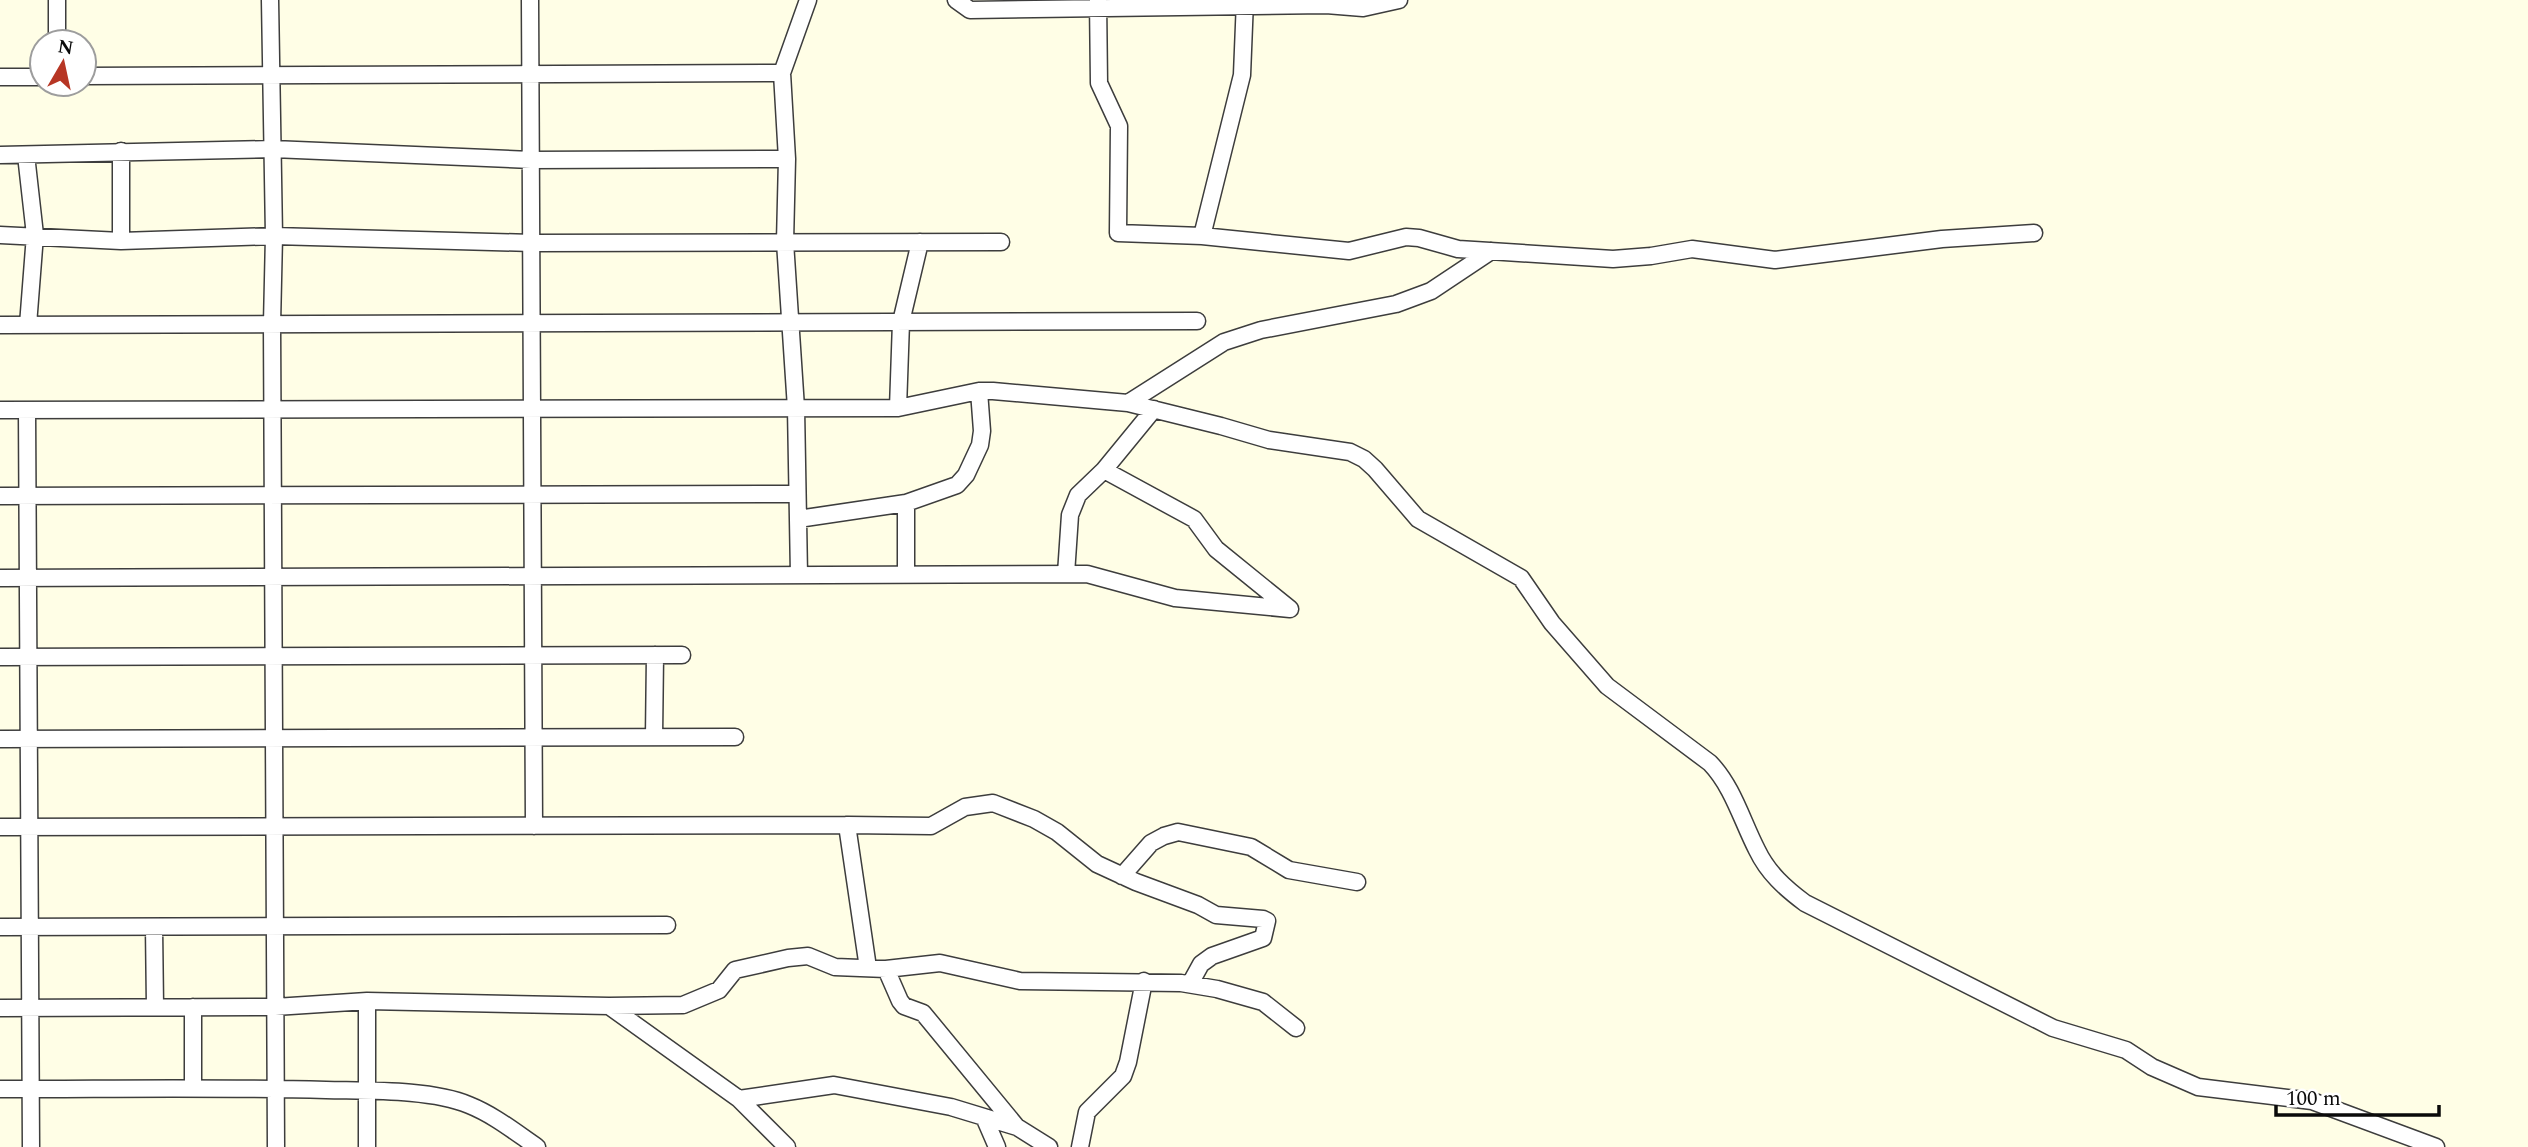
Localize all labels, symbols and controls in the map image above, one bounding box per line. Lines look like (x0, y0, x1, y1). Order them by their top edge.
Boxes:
north arrow (28, 28, 98, 98)
text: N (55, 32, 75, 63)
scale bar (2276, 1074, 2439, 1118)
text: 100 m (2286, 1083, 2341, 1115)

